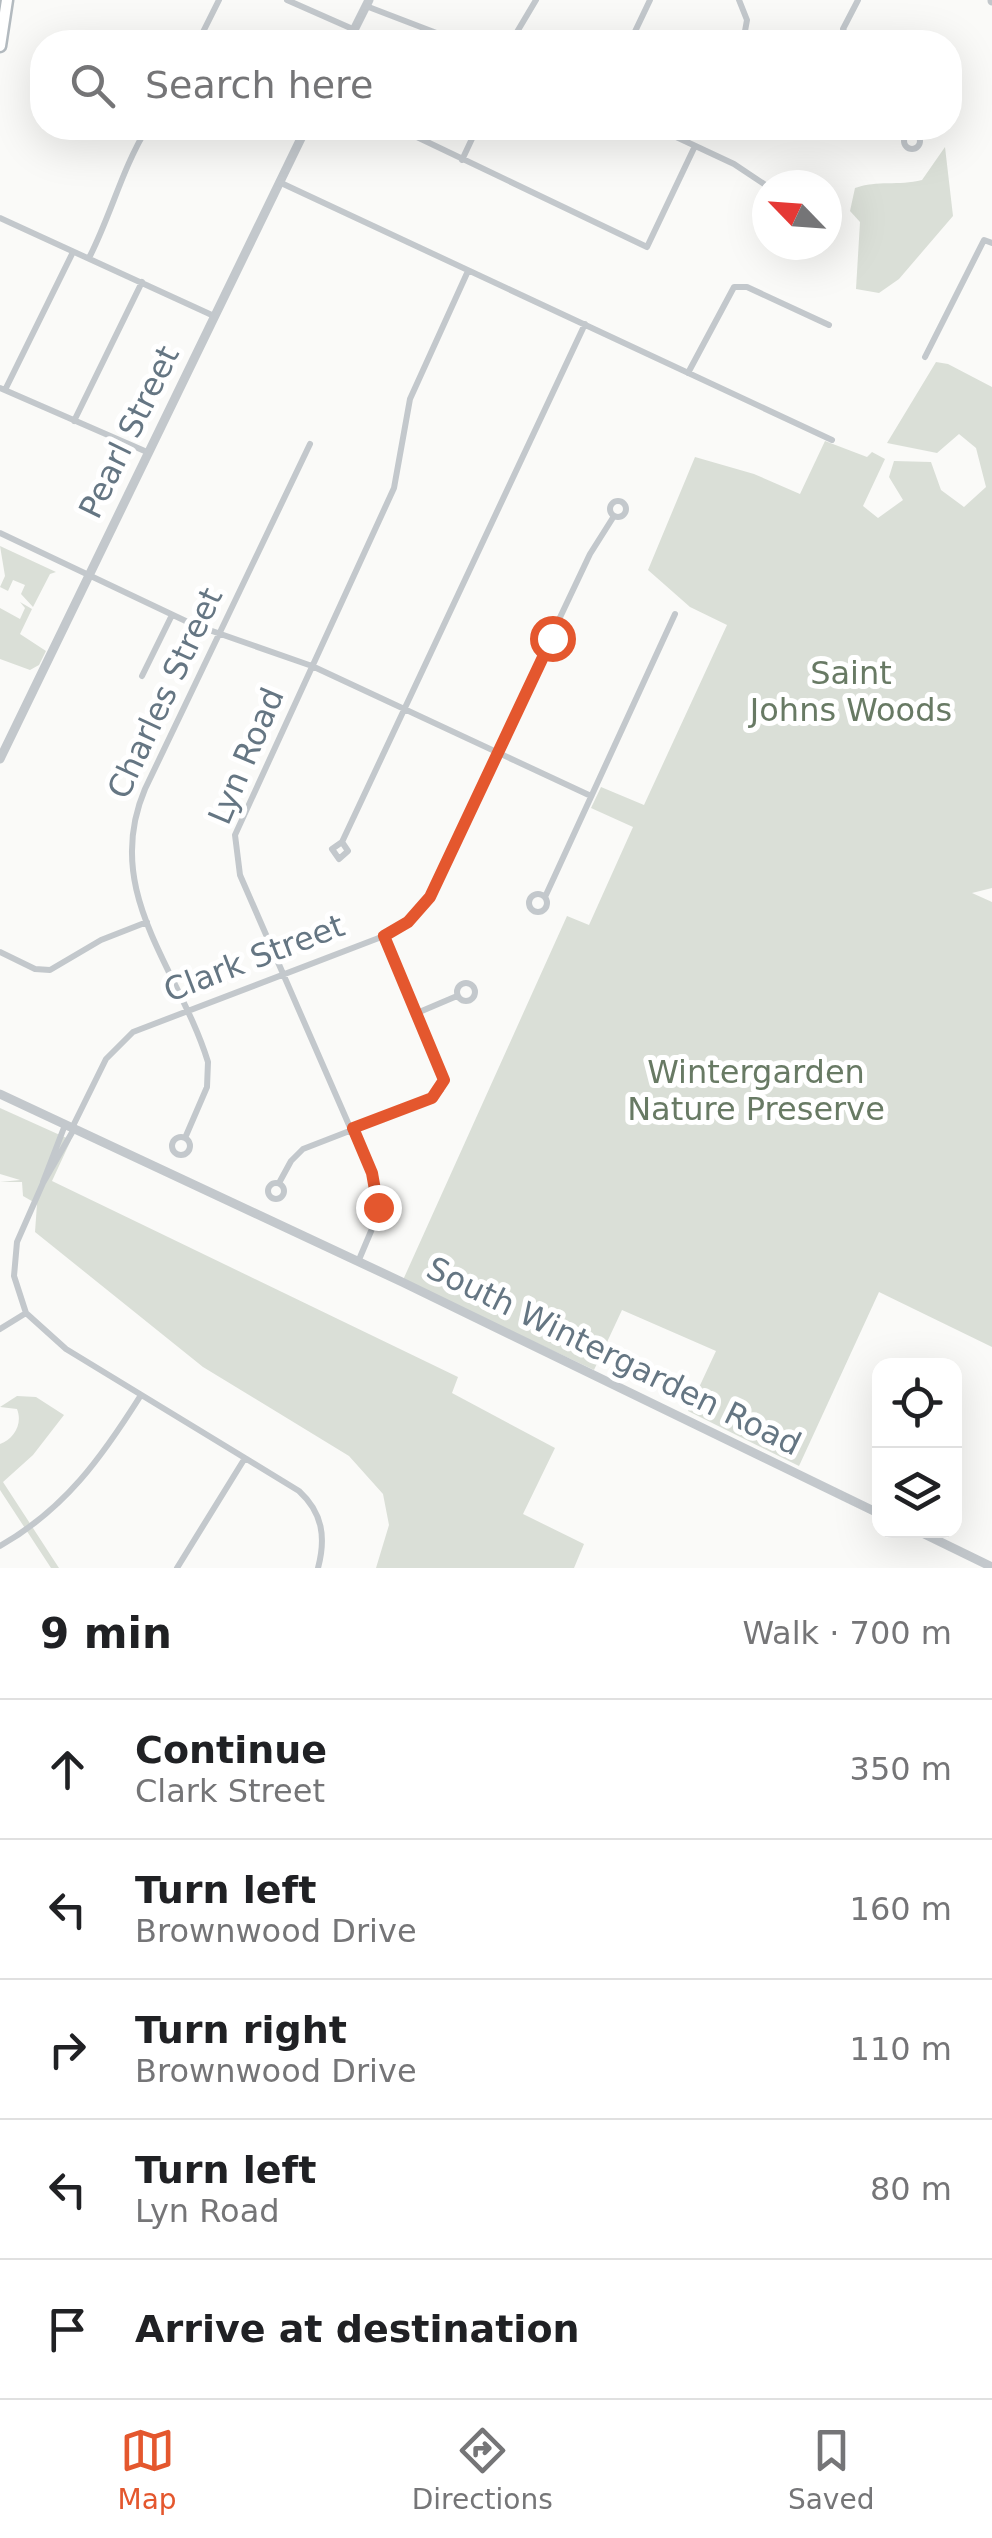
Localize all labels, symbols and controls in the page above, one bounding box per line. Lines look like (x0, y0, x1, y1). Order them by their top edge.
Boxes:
search box (30, 30, 962, 140)
icon: search (65, 58, 120, 113)
text: Search here (145, 63, 373, 107)
north arrow (752, 170, 842, 260)
street label: Pearl Street (71, 340, 187, 524)
street label: Charles Street (100, 582, 230, 804)
route start (530, 616, 576, 662)
park label: Saint Johns Woods (748, 654, 952, 729)
street label: Lyn Road (200, 682, 292, 830)
street label: Clark Street (159, 906, 349, 1010)
park label: Wintergarden Nature Preserve (627, 1053, 885, 1128)
route end (356, 1185, 402, 1231)
street label: South Wintergarden Road (421, 1249, 807, 1463)
map controls (872, 1358, 962, 1538)
button: locate (872, 1358, 962, 1448)
button: layers (872, 1448, 962, 1538)
text: 9 min (40, 1609, 172, 1658)
text: Walk · 700 m (742, 1614, 952, 1652)
text: Continue (135, 1728, 327, 1772)
icon: ahead (40, 1742, 95, 1797)
text: 350 m (850, 1750, 952, 1788)
text: Clark Street (135, 1772, 325, 1810)
text: Turn left (135, 1868, 316, 1912)
icon: left (40, 1882, 95, 1937)
text: 160 m (850, 1890, 952, 1928)
text: Brownwood Drive (135, 1912, 417, 1950)
text: Turn right (135, 2008, 347, 2052)
icon: right (40, 2022, 95, 2077)
text: 110 m (850, 2030, 952, 2068)
text: Brownwood Drive (135, 2052, 417, 2090)
text: Turn left (135, 2148, 316, 2192)
icon: left (40, 2162, 95, 2217)
text: 80 m (870, 2170, 952, 2208)
text: Lyn Road (135, 2192, 280, 2230)
icon: arrive (40, 2302, 95, 2357)
text: Arrive at destination (135, 2307, 580, 2351)
tab: Map (118, 2423, 177, 2516)
tab: Directions (412, 2423, 553, 2516)
tab: Saved (788, 2423, 874, 2516)

